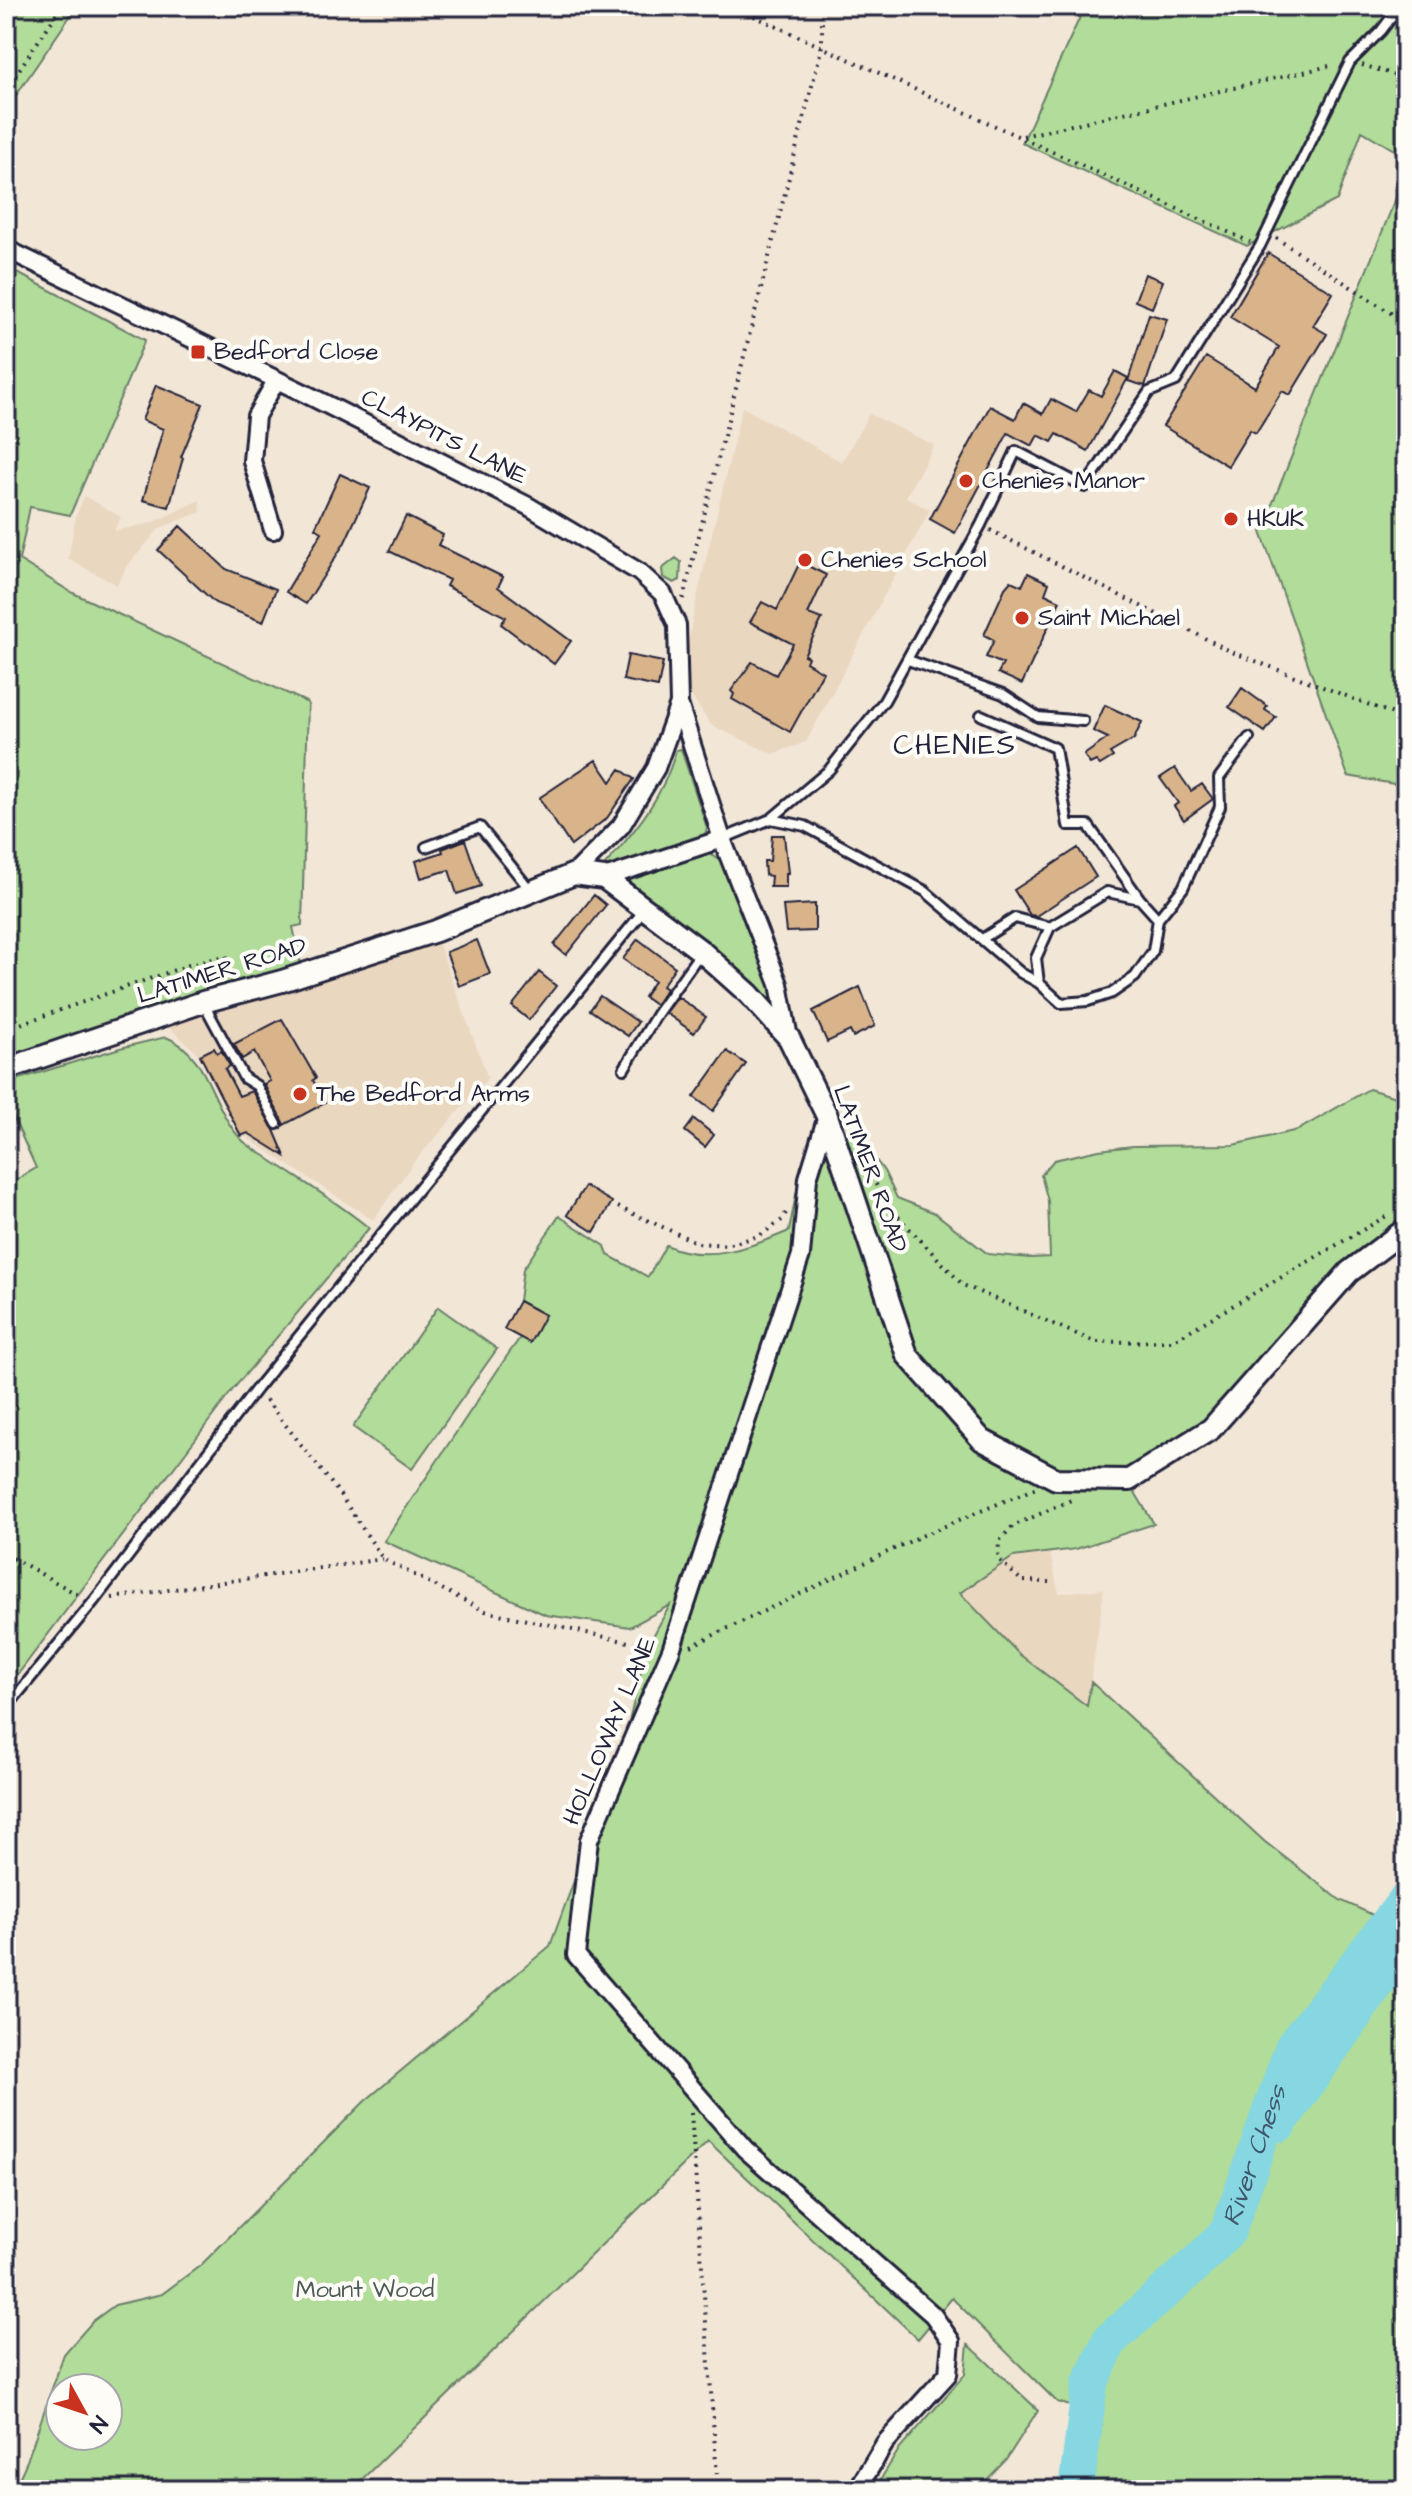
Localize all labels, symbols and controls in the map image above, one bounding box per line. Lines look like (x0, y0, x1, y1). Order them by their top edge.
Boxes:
place label: Bedford Close (214, 335, 379, 369)
marker: Bedford Close (189, 343, 207, 361)
street label: CLAYPITS LANE (355, 381, 533, 493)
place label: Chenies Manor (982, 464, 1145, 498)
marker: Chenies Manor (957, 472, 975, 490)
place label: HKUK (1247, 502, 1305, 536)
marker: HKUK (1222, 510, 1240, 528)
place label: Chenies School (821, 543, 986, 577)
marker: Chenies School (796, 551, 814, 569)
place label: Saint Michael (1038, 601, 1180, 635)
marker: Saint Michael (1013, 609, 1031, 627)
district label: CHENIES (893, 726, 1017, 765)
street label: LATIMER ROAD (133, 929, 311, 1013)
place label: The Bedford Arms (316, 1077, 530, 1111)
street label: LATIMER ROAD (824, 1081, 916, 1257)
marker: The Bedford Arms (291, 1085, 309, 1103)
street label: HOLLOWAY LANE (555, 1632, 665, 1830)
water label: River Chess (1213, 2079, 1296, 2231)
park label: Mount Wood (296, 2273, 434, 2307)
north arrow (44, 2372, 124, 2452)
text: N (82, 2409, 114, 2439)

